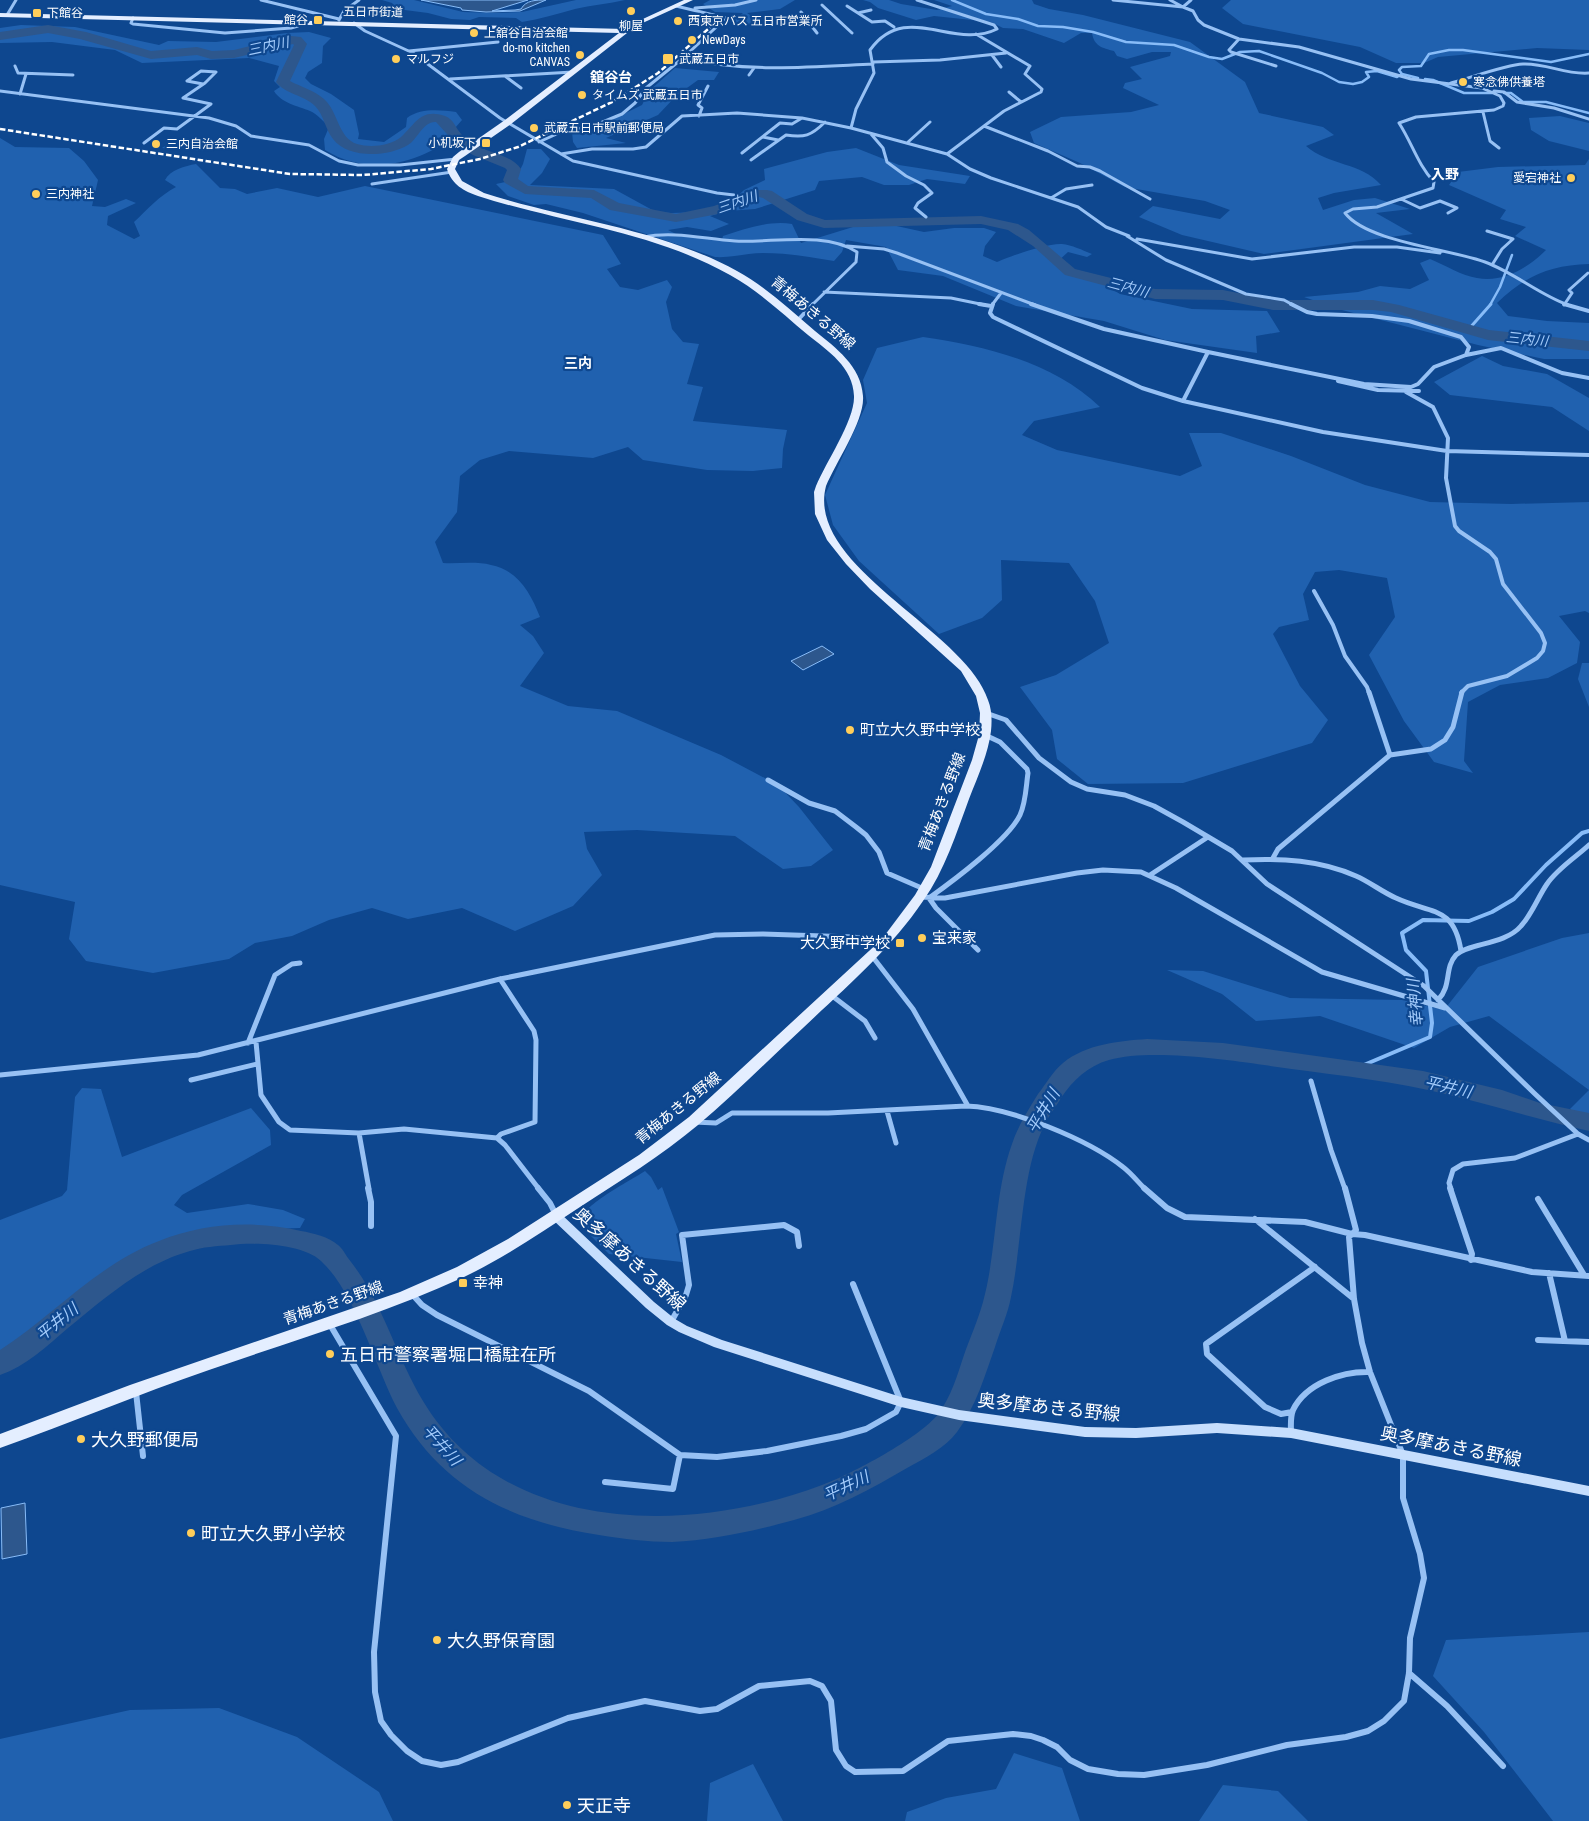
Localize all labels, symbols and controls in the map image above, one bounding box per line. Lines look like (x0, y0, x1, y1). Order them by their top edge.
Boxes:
street label: 五日市街道 (343, 4, 403, 20)
marker: 柳屋 (625, 5, 637, 17)
place label: 下館谷 (47, 6, 83, 20)
marker: 下館谷 (31, 7, 43, 19)
place label: 館谷 (284, 13, 308, 27)
marker: 館谷 (312, 14, 324, 26)
place label: 西東京バス 五日市営業所 (688, 14, 823, 28)
marker: 西東京バス 五日市営業所 (672, 15, 684, 27)
place label: 柳屋 (619, 19, 643, 33)
place label: 上舘谷自治会館 (484, 26, 568, 40)
marker: 上舘谷自治会館 (468, 27, 480, 39)
water label: 三内川 (246, 33, 292, 58)
place label: NewDays (702, 33, 746, 47)
marker: NewDays (686, 34, 698, 46)
place label: do-mo kitchen CANVAS (503, 41, 570, 69)
marker: do-mo kitchen CANVAS (574, 49, 586, 61)
place label: マルフジ (406, 52, 454, 66)
marker: 武蔵五日市 (661, 52, 675, 66)
place label: 武蔵五日市 (679, 52, 739, 66)
marker: マルフジ (390, 53, 402, 65)
district label: 舘谷台 (590, 69, 632, 85)
place label: 寒念佛供養塔 (1473, 75, 1545, 89)
marker: 寒念佛供養塔 (1457, 76, 1469, 88)
place label: タイムズ 武蔵五日市 (592, 88, 703, 102)
marker: タイムズ 武蔵五日市 (576, 89, 588, 101)
place label: 武蔵五日市駅前郵便局 (544, 121, 664, 135)
marker: 武蔵五日市駅前郵便局 (528, 122, 540, 134)
place label: 小机坂下 (428, 136, 476, 150)
place label: 三内自治会館 (166, 137, 238, 151)
marker: 小机坂下 (480, 137, 492, 149)
marker: 三内自治会館 (150, 138, 162, 150)
district label: 入野 (1431, 166, 1459, 182)
place label: 愛宕神社 (1513, 171, 1561, 185)
marker: 愛宕神社 (1565, 172, 1577, 184)
place label: 三内神社 (46, 187, 94, 201)
water label: 三内川 (715, 187, 761, 216)
marker: 三内神社 (30, 188, 42, 200)
street label: 青梅あきる野線 (767, 272, 859, 354)
water label: 三内川 (1106, 274, 1152, 301)
water label: 三内川 (1505, 329, 1551, 349)
district label: 三内 (564, 355, 592, 371)
place label: 町立大久野中学校 (860, 721, 980, 739)
marker: 町立大久野中学校 (844, 724, 856, 736)
street label: 青梅あきる野線 (915, 750, 969, 854)
place label: 宝来家 (932, 929, 977, 947)
marker: 宝来家 (916, 932, 928, 944)
place label: 大久野中学校 (800, 934, 890, 952)
marker: 大久野中学校 (894, 937, 906, 949)
water label: 幸神川 (1403, 976, 1427, 1028)
street label: 青梅あきる野線 (632, 1068, 724, 1148)
water label: 平井川 (1422, 1072, 1475, 1102)
water label: 平井川 (1022, 1084, 1065, 1136)
street label: 奥多摩あきる野線 (570, 1203, 690, 1315)
place label: 幸神 (473, 1274, 503, 1292)
street label: 青梅あきる野線 (281, 1277, 385, 1329)
marker: 幸神 (457, 1277, 469, 1289)
water label: 平井川 (32, 1298, 83, 1344)
place label: 五日市警察署堀口橋駐在所 (340, 1344, 556, 1365)
marker: 五日市警察署堀口橋駐在所 (324, 1348, 336, 1360)
street label: 奥多摩あきる野線 (976, 1389, 1122, 1425)
water label: 平井川 (419, 1421, 466, 1471)
street label: 奥多摩あきる野線 (1378, 1422, 1524, 1470)
place label: 大久野郵便局 (91, 1429, 199, 1450)
marker: 大久野郵便局 (75, 1433, 87, 1445)
water label: 平井川 (820, 1466, 874, 1505)
place label: 町立大久野小学校 (201, 1523, 345, 1544)
marker: 町立大久野小学校 (185, 1527, 197, 1539)
place label: 大久野保育園 (447, 1630, 555, 1651)
marker: 大久野保育園 (431, 1634, 443, 1646)
place label: 天正寺 (577, 1795, 631, 1816)
marker: 天正寺 (561, 1799, 573, 1811)

